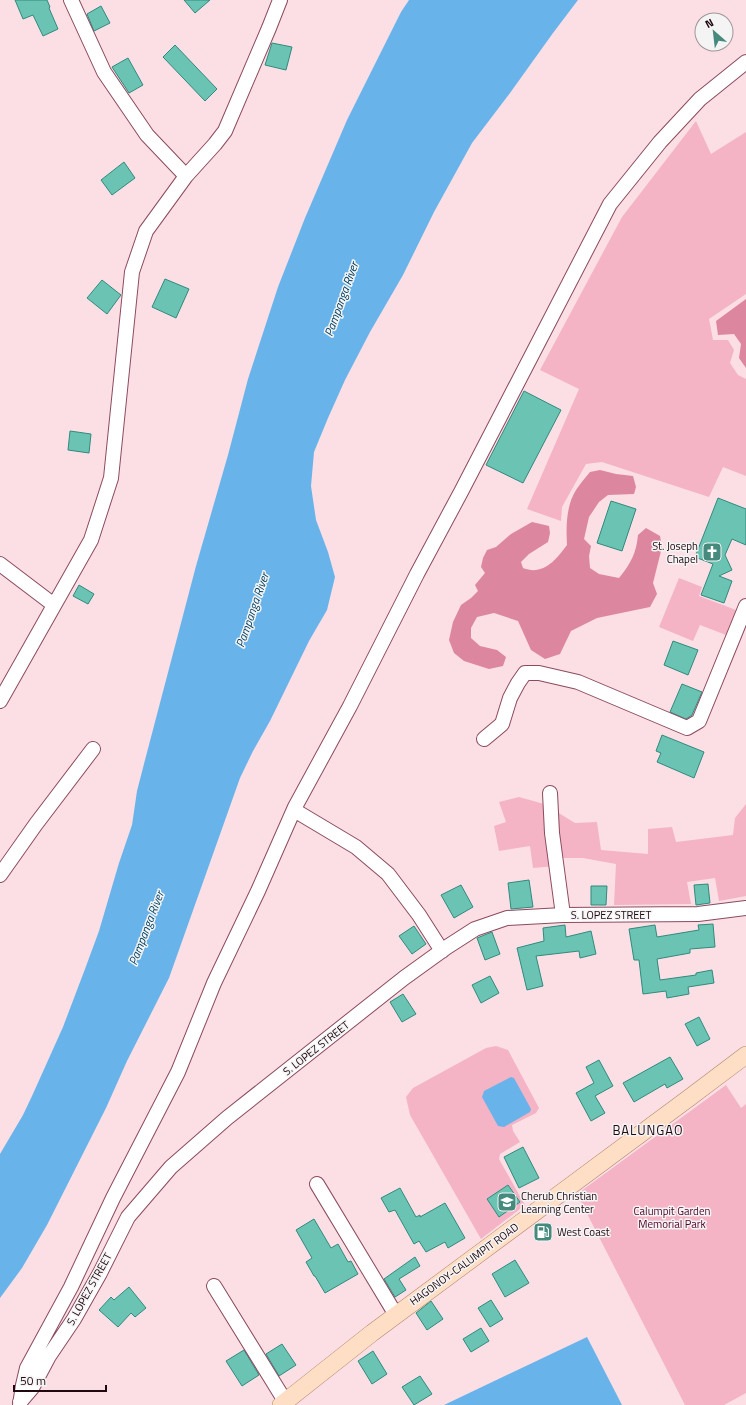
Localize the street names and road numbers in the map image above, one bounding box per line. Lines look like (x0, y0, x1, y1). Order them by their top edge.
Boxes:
street label: S. LOPEZ STREET (571, 907, 651, 923)
street label: S. LOPEZ STREET (279, 1017, 353, 1079)
street label: HAGONOY-CALUMPIT ROAD (406, 1219, 522, 1309)
street label: S. LOPEZ STREET (62, 1250, 116, 1328)

